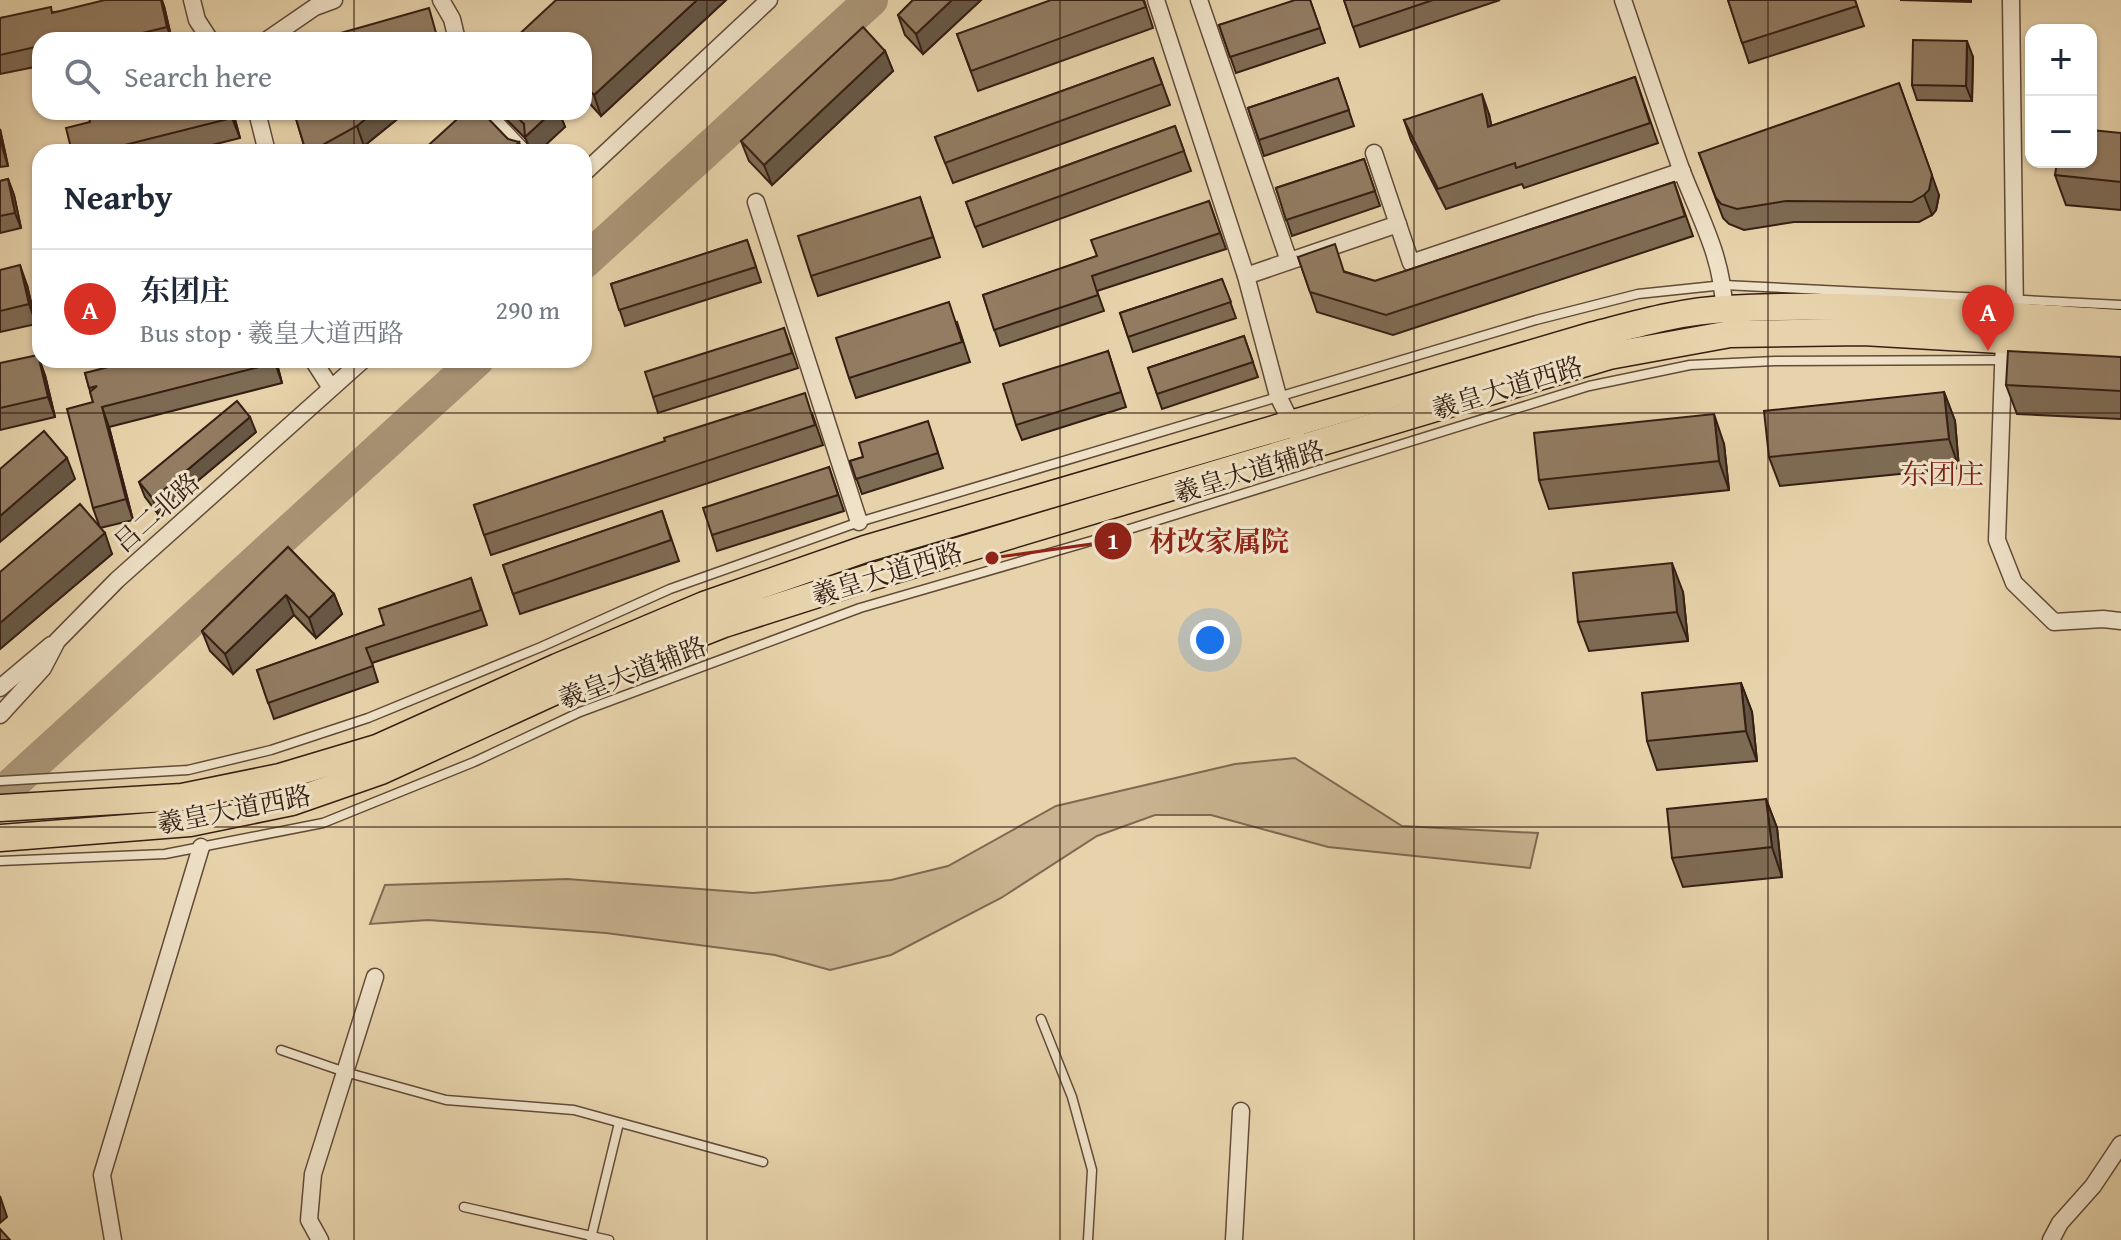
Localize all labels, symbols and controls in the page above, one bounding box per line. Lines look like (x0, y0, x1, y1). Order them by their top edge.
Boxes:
map controls (2025, 24, 2097, 168)
button: + (2025, 24, 2097, 96)
search box (32, 32, 592, 120)
icon: search (60, 54, 104, 98)
text: Search here (124, 54, 272, 98)
button: − (2025, 96, 2097, 168)
text: Nearby (64, 172, 173, 221)
text: 东团庄 (140, 268, 230, 312)
pin: A (1962, 285, 2014, 351)
text: A (82, 290, 98, 329)
text: 290 m (495, 290, 560, 329)
text: Bus stop · 羲皇大道西路 (140, 313, 403, 352)
street label: 羲皇大道西路 (1427, 346, 1587, 428)
street label: 羲皇大道辅路 (1169, 430, 1329, 512)
district label: 东团庄 (1900, 453, 1984, 494)
street label: 吕二北路 (104, 463, 208, 561)
callout: 材改家属院 (1093, 515, 1305, 567)
text: 材改家属院 (1149, 520, 1289, 561)
text: 1 (1107, 523, 1119, 558)
street label: 羲皇大道西路 (807, 532, 967, 614)
your location (1190, 620, 1230, 660)
street label: 羲皇大道辅路 (552, 626, 712, 718)
street label: 羲皇大道西路 (154, 775, 314, 843)

